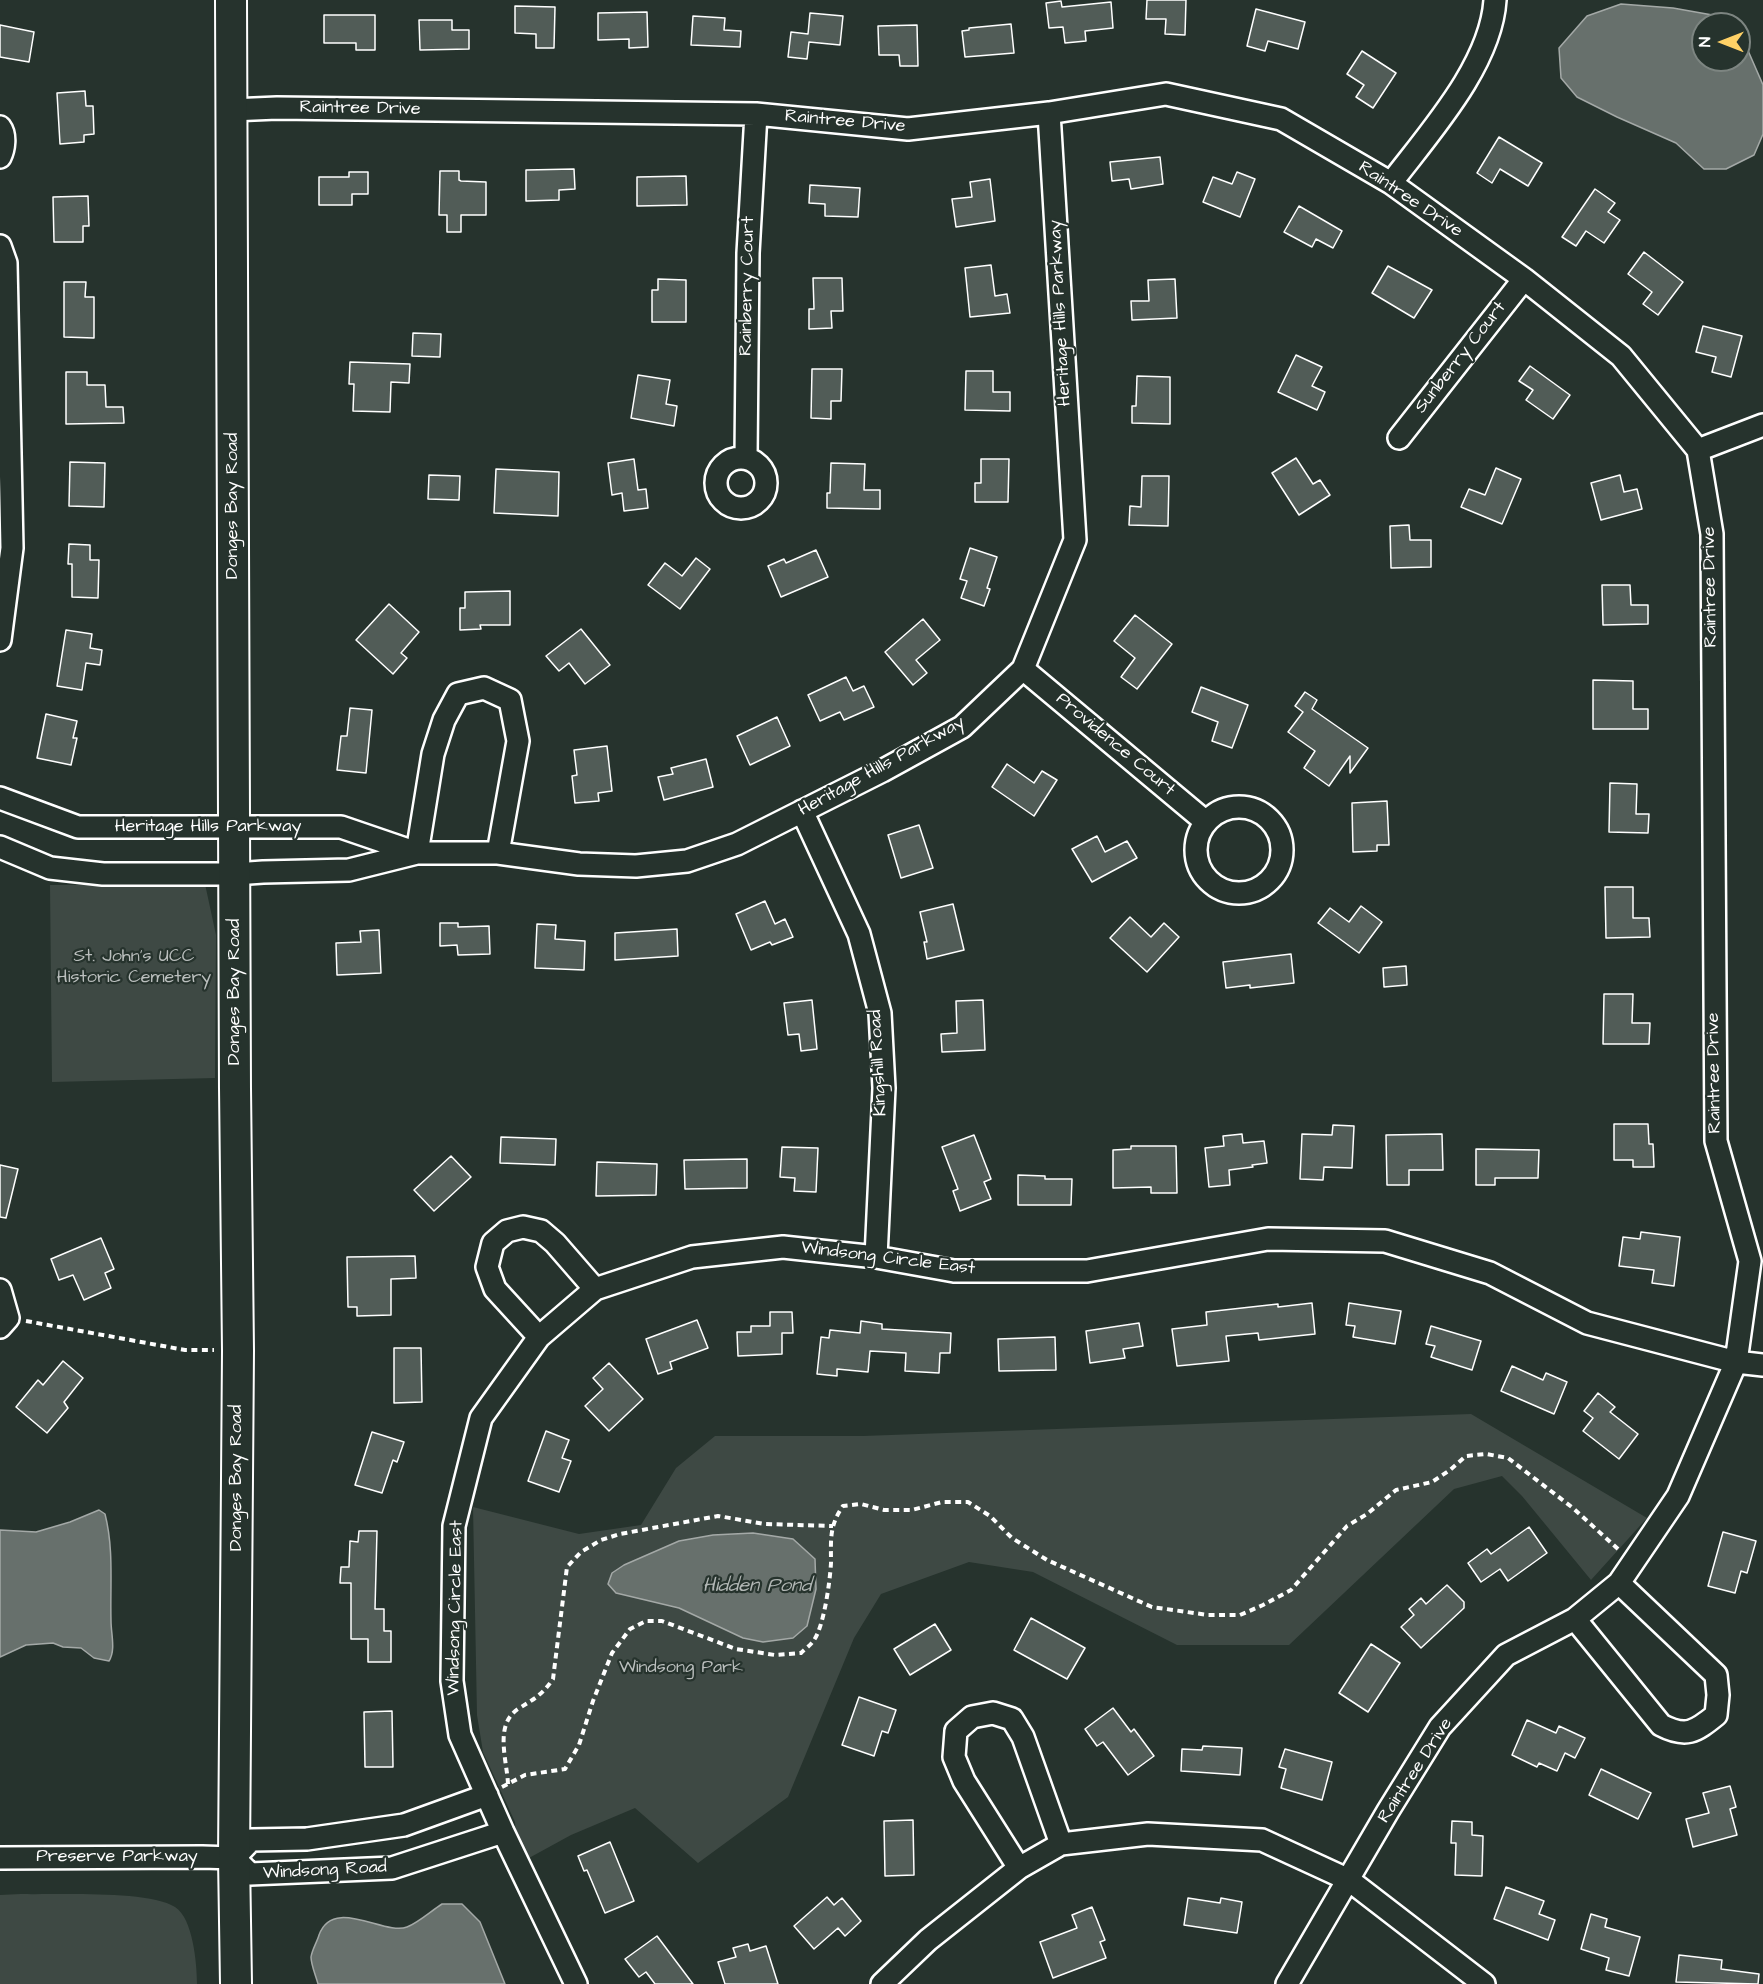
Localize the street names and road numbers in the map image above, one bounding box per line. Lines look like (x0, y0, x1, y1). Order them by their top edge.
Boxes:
street label: Raintree Drive (299, 97, 421, 121)
street label: Raintree Drive (784, 106, 906, 138)
street label: Raintree Drive (1354, 157, 1466, 243)
street label: Rainberry Court (736, 216, 760, 356)
street label: Heritage Hills Parkway (1045, 219, 1077, 407)
street label: Sunberry Court (1411, 298, 1511, 418)
street label: Donges Bay Road (222, 433, 244, 579)
street label: Raintree Drive (1699, 526, 1723, 648)
street label: Providence Court (1051, 689, 1179, 801)
street label: Heritage Hills Parkway (795, 712, 969, 822)
street label: Heritage Hills Parkway (115, 816, 301, 838)
street label: Donges Bay Road (224, 919, 246, 1065)
street label: Kingshill Road (865, 1009, 893, 1117)
street label: Raintree Drive (1703, 1012, 1727, 1134)
street label: Windsong Circle East (800, 1238, 976, 1280)
street label: Donges Bay Road (226, 1405, 248, 1551)
street label: Windsong Circle East (444, 1520, 468, 1696)
street label: Raintree Drive (1374, 1714, 1458, 1828)
street label: Preserve Parkway (36, 1846, 198, 1868)
street label: Windsong Road (263, 1857, 387, 1885)

